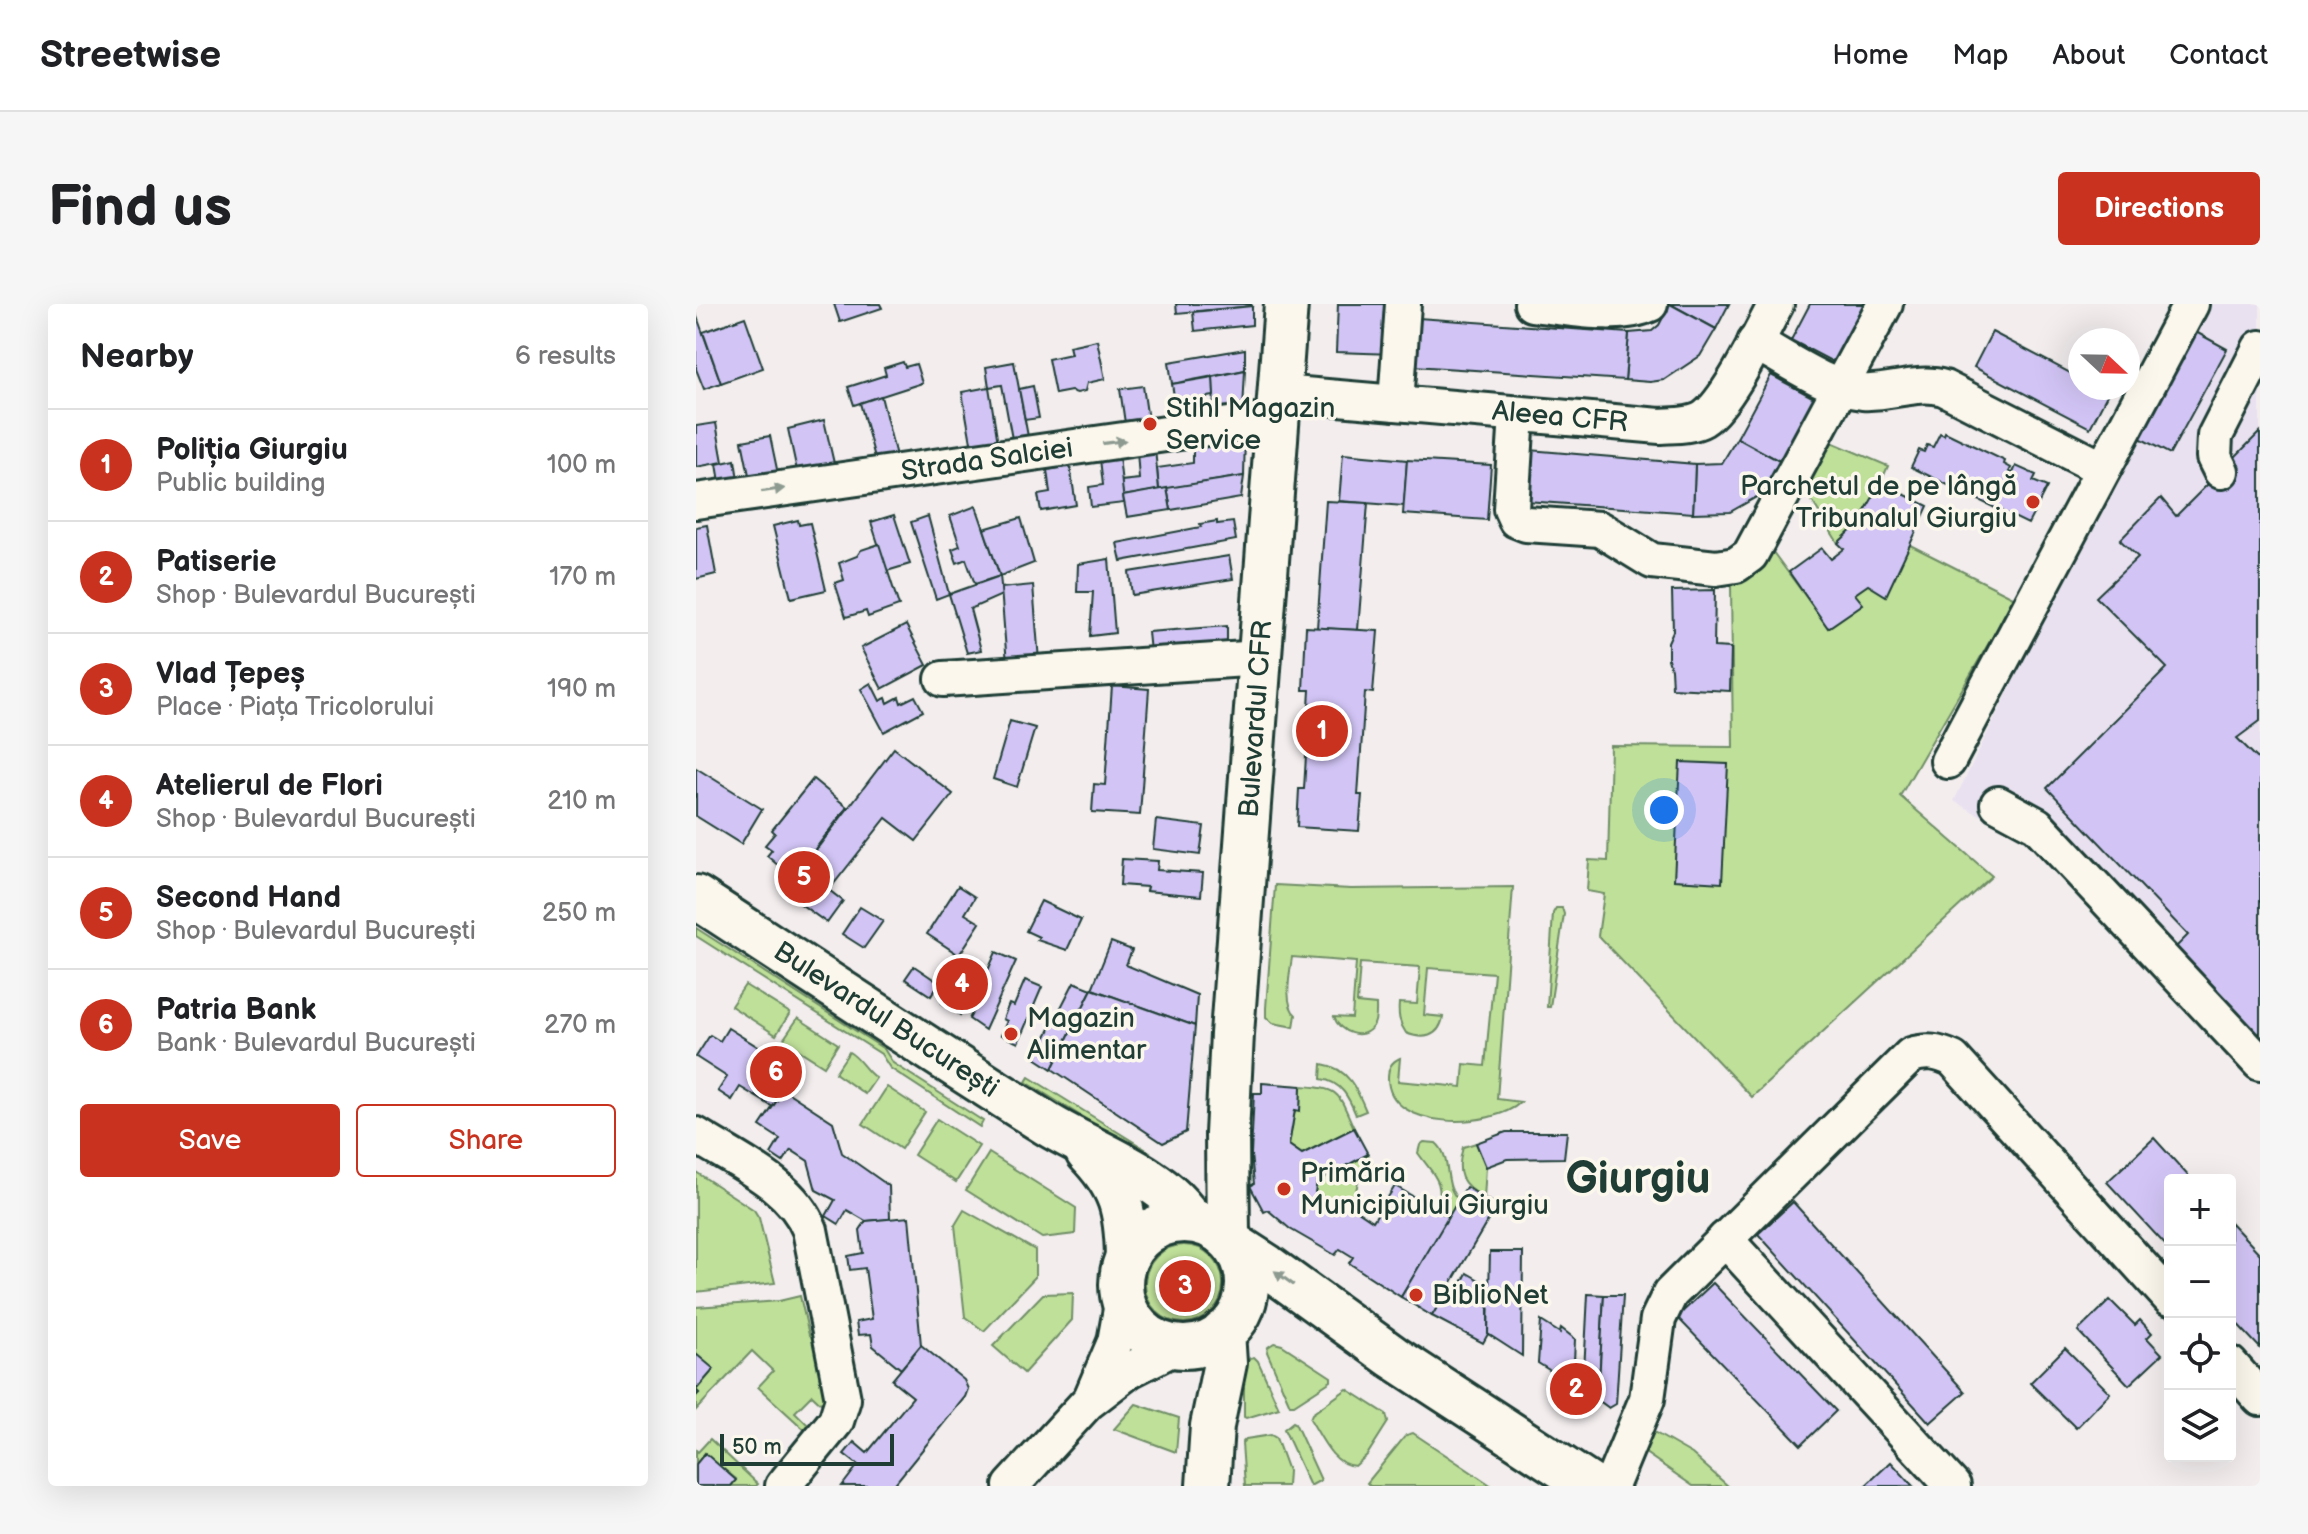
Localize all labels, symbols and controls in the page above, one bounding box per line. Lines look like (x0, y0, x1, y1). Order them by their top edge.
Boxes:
text: Streetwise (40, 33, 221, 78)
text: Home (1832, 39, 1908, 72)
text: Map (1952, 39, 2009, 72)
text: About (2053, 39, 2125, 72)
text: Contact (2169, 39, 2268, 72)
button: Directions (2058, 172, 2260, 245)
text: Find us (48, 175, 232, 242)
north arrow (2068, 328, 2140, 400)
text: Nearby (80, 336, 194, 377)
text: 6 results (515, 341, 616, 372)
place label: Stihl Magazin Service (1166, 392, 1335, 457)
street label: Aleea CFR (1491, 395, 1629, 439)
marker: Stihl Magazin Service (1141, 415, 1159, 433)
text: Poliția Giurgiu (156, 432, 348, 468)
street label: Strada Salciei (899, 432, 1075, 488)
one-way arrow (1102, 435, 1127, 448)
text: 1 (101, 450, 111, 481)
text: 100 m (547, 450, 616, 481)
text: Public building (156, 468, 325, 499)
place label: Parchetul de pe lângă Tribunalul Giurgiu (1740, 470, 2017, 535)
one-way arrow (761, 483, 786, 496)
marker: Parchetul de pe lângă Tribunalul Giurgiu (2024, 493, 2042, 511)
text: Patiserie (156, 544, 277, 580)
text: 2 (98, 562, 114, 593)
text: 170 m (549, 562, 616, 593)
text: Shop · Bulevardul București (156, 580, 476, 611)
street label: Bulevardul CFR (1233, 619, 1279, 819)
text: Vlad Țepeș (156, 656, 305, 692)
text: 3 (98, 674, 114, 705)
text: 190 m (547, 674, 616, 705)
text: Place · Piața Tricolorului (156, 692, 434, 723)
pin: 1 (1296, 701, 1348, 761)
text: Atelierul de Flori (156, 768, 383, 804)
text: 4 (98, 786, 114, 817)
text: 210 m (547, 786, 616, 817)
your location (1644, 790, 1684, 830)
text: Shop · Bulevardul București (156, 804, 476, 835)
pin: 5 (778, 847, 830, 907)
text: Second Hand (156, 880, 341, 916)
text: 5 (98, 898, 114, 929)
text: 250 m (542, 898, 616, 929)
text: Shop · Bulevardul București (156, 916, 476, 947)
street label: Bulevardul București (767, 935, 1005, 1105)
pin: 4 (936, 954, 988, 1014)
text: Patria Bank (156, 992, 316, 1028)
place label: Magazin Alimentar (1027, 1002, 1147, 1067)
text: 6 (98, 1010, 114, 1041)
text: 270 m (544, 1010, 616, 1041)
marker: Magazin Alimentar (1002, 1025, 1020, 1043)
text: Bank · Bulevardul București (156, 1028, 476, 1059)
pin: 6 (750, 1042, 802, 1102)
button: Save (80, 1104, 340, 1177)
button: Share (356, 1104, 616, 1177)
district label: Giurgiu (1566, 1153, 1710, 1206)
place label: Primăria Municipiului Giurgiu (1300, 1157, 1549, 1222)
map controls (2164, 1174, 2236, 1462)
button: + (2164, 1174, 2236, 1246)
marker: Primăria Municipiului Giurgiu (1275, 1180, 1293, 1198)
button: − (2164, 1246, 2236, 1318)
pin: 3 (1159, 1256, 1211, 1316)
one-way arrow (1273, 1270, 1295, 1286)
place label: BiblioNet (1432, 1279, 1549, 1312)
marker: BiblioNet (1407, 1286, 1425, 1304)
button: locate (2164, 1318, 2236, 1390)
pin: 2 (1550, 1359, 1602, 1419)
button: layers (2164, 1390, 2236, 1462)
scale bar (720, 1430, 894, 1466)
text: 50 m (732, 1434, 782, 1461)

